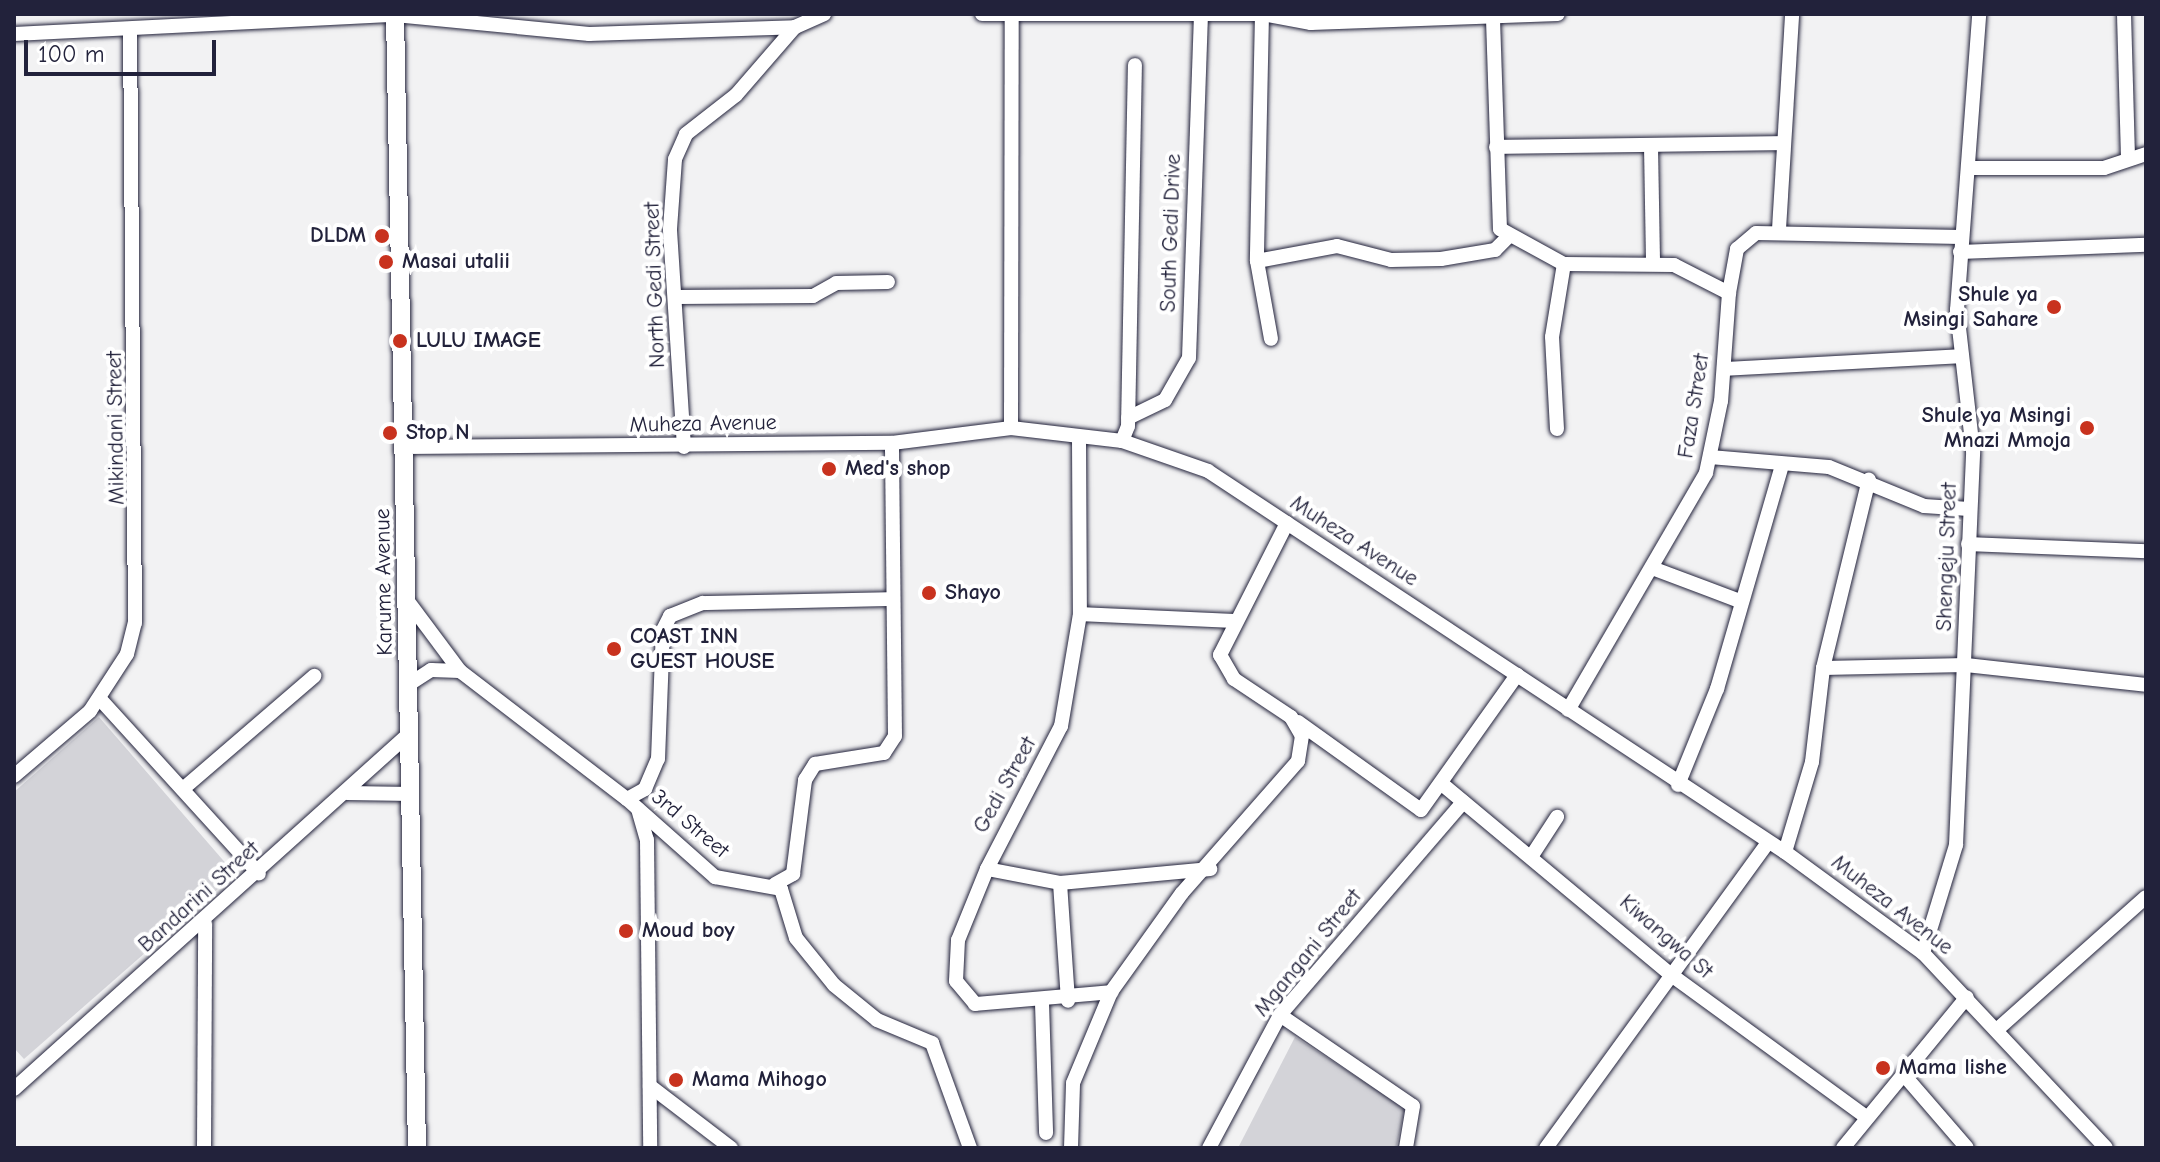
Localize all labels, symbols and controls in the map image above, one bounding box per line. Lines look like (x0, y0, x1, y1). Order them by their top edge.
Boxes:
scale bar (28, 24, 220, 74)
text: 100 m (38, 40, 105, 68)
street label: South Gedi Drive (1155, 153, 1187, 313)
street label: North Gedi Street (639, 202, 671, 368)
place label: DLDM (310, 223, 366, 249)
marker: DLDM (373, 227, 391, 245)
place label: Masai utalii (402, 249, 510, 275)
marker: Masai utalii (377, 253, 395, 271)
place label: Shule ya Msingi Sahare (1903, 281, 2038, 332)
marker: Shule ya Msingi Sahare (2045, 298, 2063, 316)
place label: LULU IMAGE (416, 328, 541, 354)
marker: LULU IMAGE (391, 332, 409, 350)
street label: Mikindani Street (101, 351, 131, 505)
street label: Faza Street (1673, 352, 1715, 460)
place label: Shule ya Msingi Mnazi Mmoja (1922, 402, 2071, 454)
street label: Muheza Avenue (629, 410, 777, 438)
marker: Shule ya Msingi Mnazi Mmoja (2078, 419, 2096, 437)
place label: Stop N (406, 420, 470, 446)
marker: Stop N (381, 424, 399, 442)
place label: Med's shop (845, 456, 951, 482)
marker: Med's shop (820, 460, 838, 478)
street label: Shengeju Street (1931, 482, 1963, 632)
street label: Muheza Avenue (1285, 490, 1423, 592)
street label: Karume Avenue (370, 508, 398, 656)
place label: Shayo (945, 580, 1001, 606)
marker: Shayo (920, 584, 938, 602)
place label: COAST INN GUEST HOUSE (630, 623, 774, 674)
marker: COAST INN GUEST HOUSE (605, 640, 623, 658)
street label: Gedi Street (968, 732, 1042, 838)
street label: 3rd Street (646, 784, 734, 864)
street label: Bandarini Street (133, 836, 265, 958)
street label: Muheza Avenue (1826, 849, 1958, 961)
street label: Mgangani Street (1249, 884, 1367, 1022)
street label: Kiwangwa St (1614, 889, 1718, 985)
place label: Moud boy (642, 918, 735, 944)
marker: Moud boy (617, 922, 635, 940)
place label: Mama lishe (1899, 1055, 2007, 1081)
marker: Mama lishe (1874, 1059, 1892, 1077)
place label: Mama Mihogo (692, 1067, 827, 1093)
marker: Mama Mihogo (667, 1071, 685, 1089)

